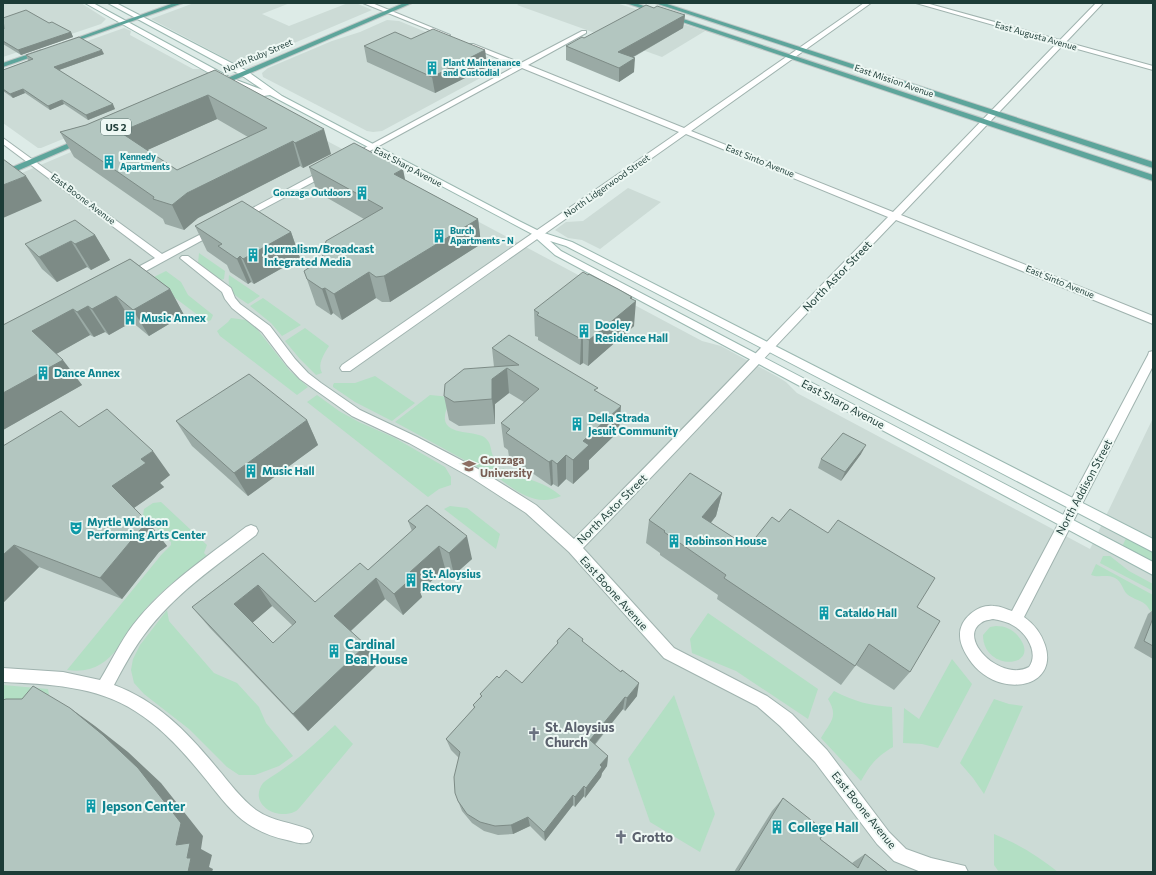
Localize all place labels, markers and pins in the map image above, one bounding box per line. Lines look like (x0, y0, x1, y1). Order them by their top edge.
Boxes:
place label: Plant Maintenance and Custodial (443, 57, 521, 78)
building icon: Plant Maintenance and Custodial (424, 60, 440, 76)
place label: Kennedy Apartments (120, 151, 170, 172)
building icon: Kennedy Apartments (101, 154, 117, 170)
building icon: Gonzaga Outdoors (354, 185, 370, 201)
place label: Gonzaga Outdoors (273, 187, 351, 198)
place label: Burch Apartments - N (450, 225, 514, 246)
building icon: Burch Apartments - N (431, 228, 447, 244)
place label: Journalism/Broadcast Integrated Media (264, 242, 374, 268)
building icon: Journalism/Broadcast Integrated Media (245, 247, 261, 263)
building icon: Music Annex (122, 310, 138, 326)
place label: Music Annex (141, 311, 207, 324)
place label: Dooley Residence Hall (595, 318, 668, 344)
building icon: Dooley Residence Hall (576, 323, 592, 339)
building icon: Dance Annex (35, 365, 51, 381)
place label: Dance Annex (54, 366, 121, 379)
place label: Della Strada Jesuit Community (588, 411, 678, 438)
building icon: Della Strada Jesuit Community (569, 416, 585, 432)
place label: Gonzaga University (480, 453, 532, 479)
school or university icon: Gonzaga University (461, 458, 477, 474)
building icon: Music Hall (243, 463, 259, 479)
place label: Music Hall (262, 464, 314, 477)
place label: Myrtle Woldson Performing Arts Center (87, 515, 206, 541)
theatre icon: Myrtle Woldson Performing Arts Center (68, 520, 84, 536)
building icon: Robinson House (666, 533, 682, 549)
place label: Robinson House (685, 534, 767, 547)
place label: St. Aloysius Rectory (422, 567, 481, 593)
building icon: St. Aloysius Rectory (403, 572, 419, 588)
building icon: Cataldo Hall (816, 605, 832, 621)
place label: Cataldo Hall (835, 606, 897, 619)
place label: Cardinal Bea House (345, 636, 408, 667)
building icon: Cardinal Bea House (326, 643, 342, 659)
place label: St. Aloysius Church (545, 719, 615, 750)
church icon: St. Aloysius Church (526, 726, 542, 742)
building icon: Jepson Center (83, 798, 99, 814)
place label: Jepson Center (102, 798, 186, 814)
building icon: College Hall (769, 819, 785, 835)
place label: College Hall (788, 819, 859, 835)
church icon: Grotto (613, 829, 629, 845)
place label: Grotto (632, 829, 673, 845)

